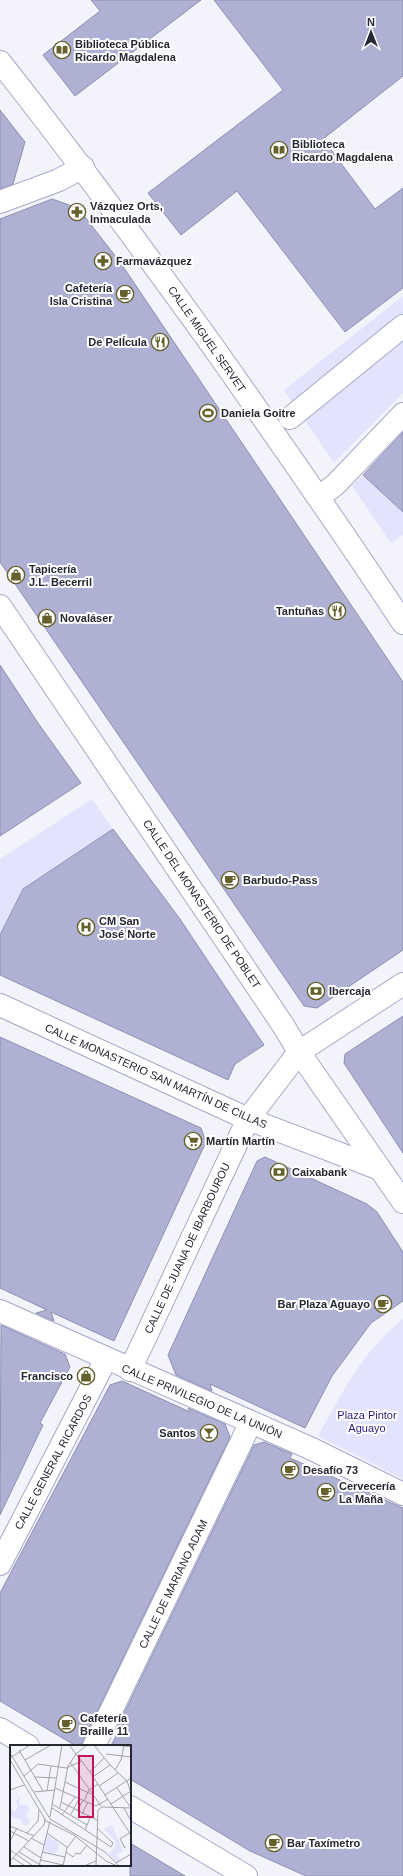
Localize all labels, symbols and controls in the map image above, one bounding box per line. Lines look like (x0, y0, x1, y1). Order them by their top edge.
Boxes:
north arrow (351, 12, 391, 52)
text: N (367, 16, 375, 28)
place label: Biblioteca Pública Ricardo Magdalena (75, 38, 177, 63)
library icon: Biblioteca Pública Ricardo Magdalena (52, 40, 72, 60)
place label: Biblioteca Ricardo Magdalena (292, 138, 394, 163)
library icon: Biblioteca Ricardo Magdalena (269, 140, 289, 160)
place label: Vázquez Orts, Inmaculada (90, 200, 163, 225)
pharmacy icon: Vázquez Orts, Inmaculada (67, 202, 87, 222)
pharmacy icon: Farmavázquez (93, 251, 113, 271)
place label: Farmavázquez (116, 255, 192, 267)
place label: Cafetería Isla Cristina (50, 282, 113, 307)
cafe icon: Cafetería Isla Cristina (115, 284, 135, 304)
street label: CALLE MIGUEL SERVET (166, 284, 248, 394)
restaurant icon: De PelÍcula (150, 332, 170, 352)
place label: De PelÍcula (88, 336, 148, 348)
sports icon: Daniela Goitre (198, 403, 218, 423)
place label: Daniela Goitre (221, 407, 296, 419)
place label: Tapicería J.L. Becerril (29, 563, 92, 588)
shop icon: Tapicería J.L. Becerril (6, 565, 26, 585)
restaurant icon: Tantuñas (327, 601, 347, 621)
place label: Tantuñas (276, 605, 324, 617)
shop icon: Novaláser (37, 608, 57, 628)
place label: Novaláser (60, 612, 113, 624)
street label: CALLE DEL MONASTERIO DE POBLET (141, 817, 263, 991)
cafe icon: Barbudo-Pass (220, 870, 240, 890)
place label: Barbudo-Pass (243, 874, 318, 886)
place label: CM San José Norte (99, 915, 156, 940)
hospital icon: CM San José Norte (76, 917, 96, 937)
bank icon: Ibercaja (306, 981, 326, 1001)
place label: Ibercaja (329, 985, 371, 997)
street label: CALLE MONASTERIO SAN MARTÍN DE CILLAS (43, 1021, 269, 1131)
supermarket icon: Martín Martín (183, 1131, 203, 1151)
place label: Martín Martín (206, 1135, 275, 1147)
street label: CALLE DE JUANA DE IBARBOUROU (142, 1161, 232, 1335)
bank icon: Caixabank (269, 1162, 289, 1182)
place label: Caixabank (292, 1166, 348, 1178)
cafe icon: Bar Plaza Aguayo (373, 1294, 393, 1314)
place label: Bar Plaza Aguayo (277, 1298, 370, 1310)
street label: CALLE PRIVILEGIO DE LA UNIÓN (120, 1362, 284, 1440)
shop icon: Francisco (76, 1366, 96, 1386)
place label: Francisco (21, 1370, 73, 1382)
street label: CALLE GENERAL RICARDOS (12, 1392, 94, 1532)
park label: Plaza Pintor Aguayo (337, 1409, 397, 1434)
bar icon: Santos (199, 1423, 219, 1443)
place label: Santos (159, 1427, 196, 1439)
cafe icon: Desafío 73 (280, 1460, 300, 1480)
place label: Desafío 73 (303, 1464, 358, 1476)
place label: Cervecería La Maña (339, 1480, 396, 1505)
cafe icon: Cervecería La Maña (316, 1482, 336, 1502)
street label: CALLE DE MARIANO ADAM (137, 1518, 209, 1650)
place label: Cafetería Braille 11 (80, 1712, 128, 1737)
cafe icon: Cafetería Braille 11 (57, 1714, 77, 1734)
inset map (10, 1745, 131, 1866)
cafe icon: Bar Taxímetro (264, 1833, 284, 1853)
place label: Bar Taxímetro (287, 1837, 360, 1849)

